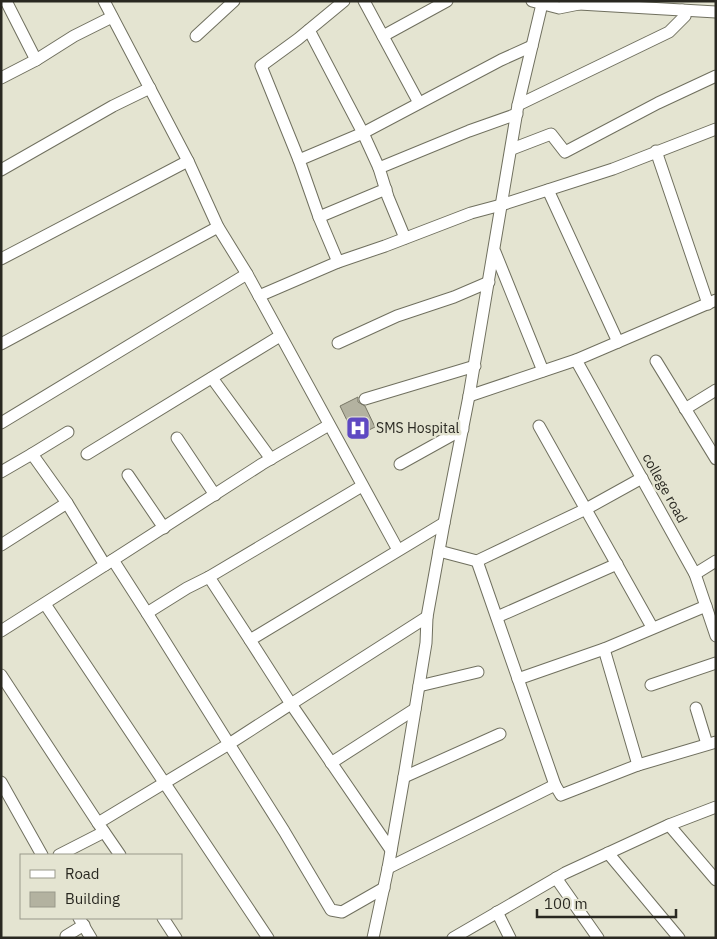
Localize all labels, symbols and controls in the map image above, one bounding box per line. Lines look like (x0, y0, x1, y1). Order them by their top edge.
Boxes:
hospital icon: SMS Hospital (345, 415, 371, 441)
place label: SMS Hospital (376, 419, 460, 437)
street label: college road (639, 450, 691, 526)
legend (20, 854, 182, 919)
text: Road (65, 864, 100, 883)
scale bar (537, 886, 676, 918)
text: Building (65, 889, 120, 908)
text: 100 m (544, 894, 588, 913)

